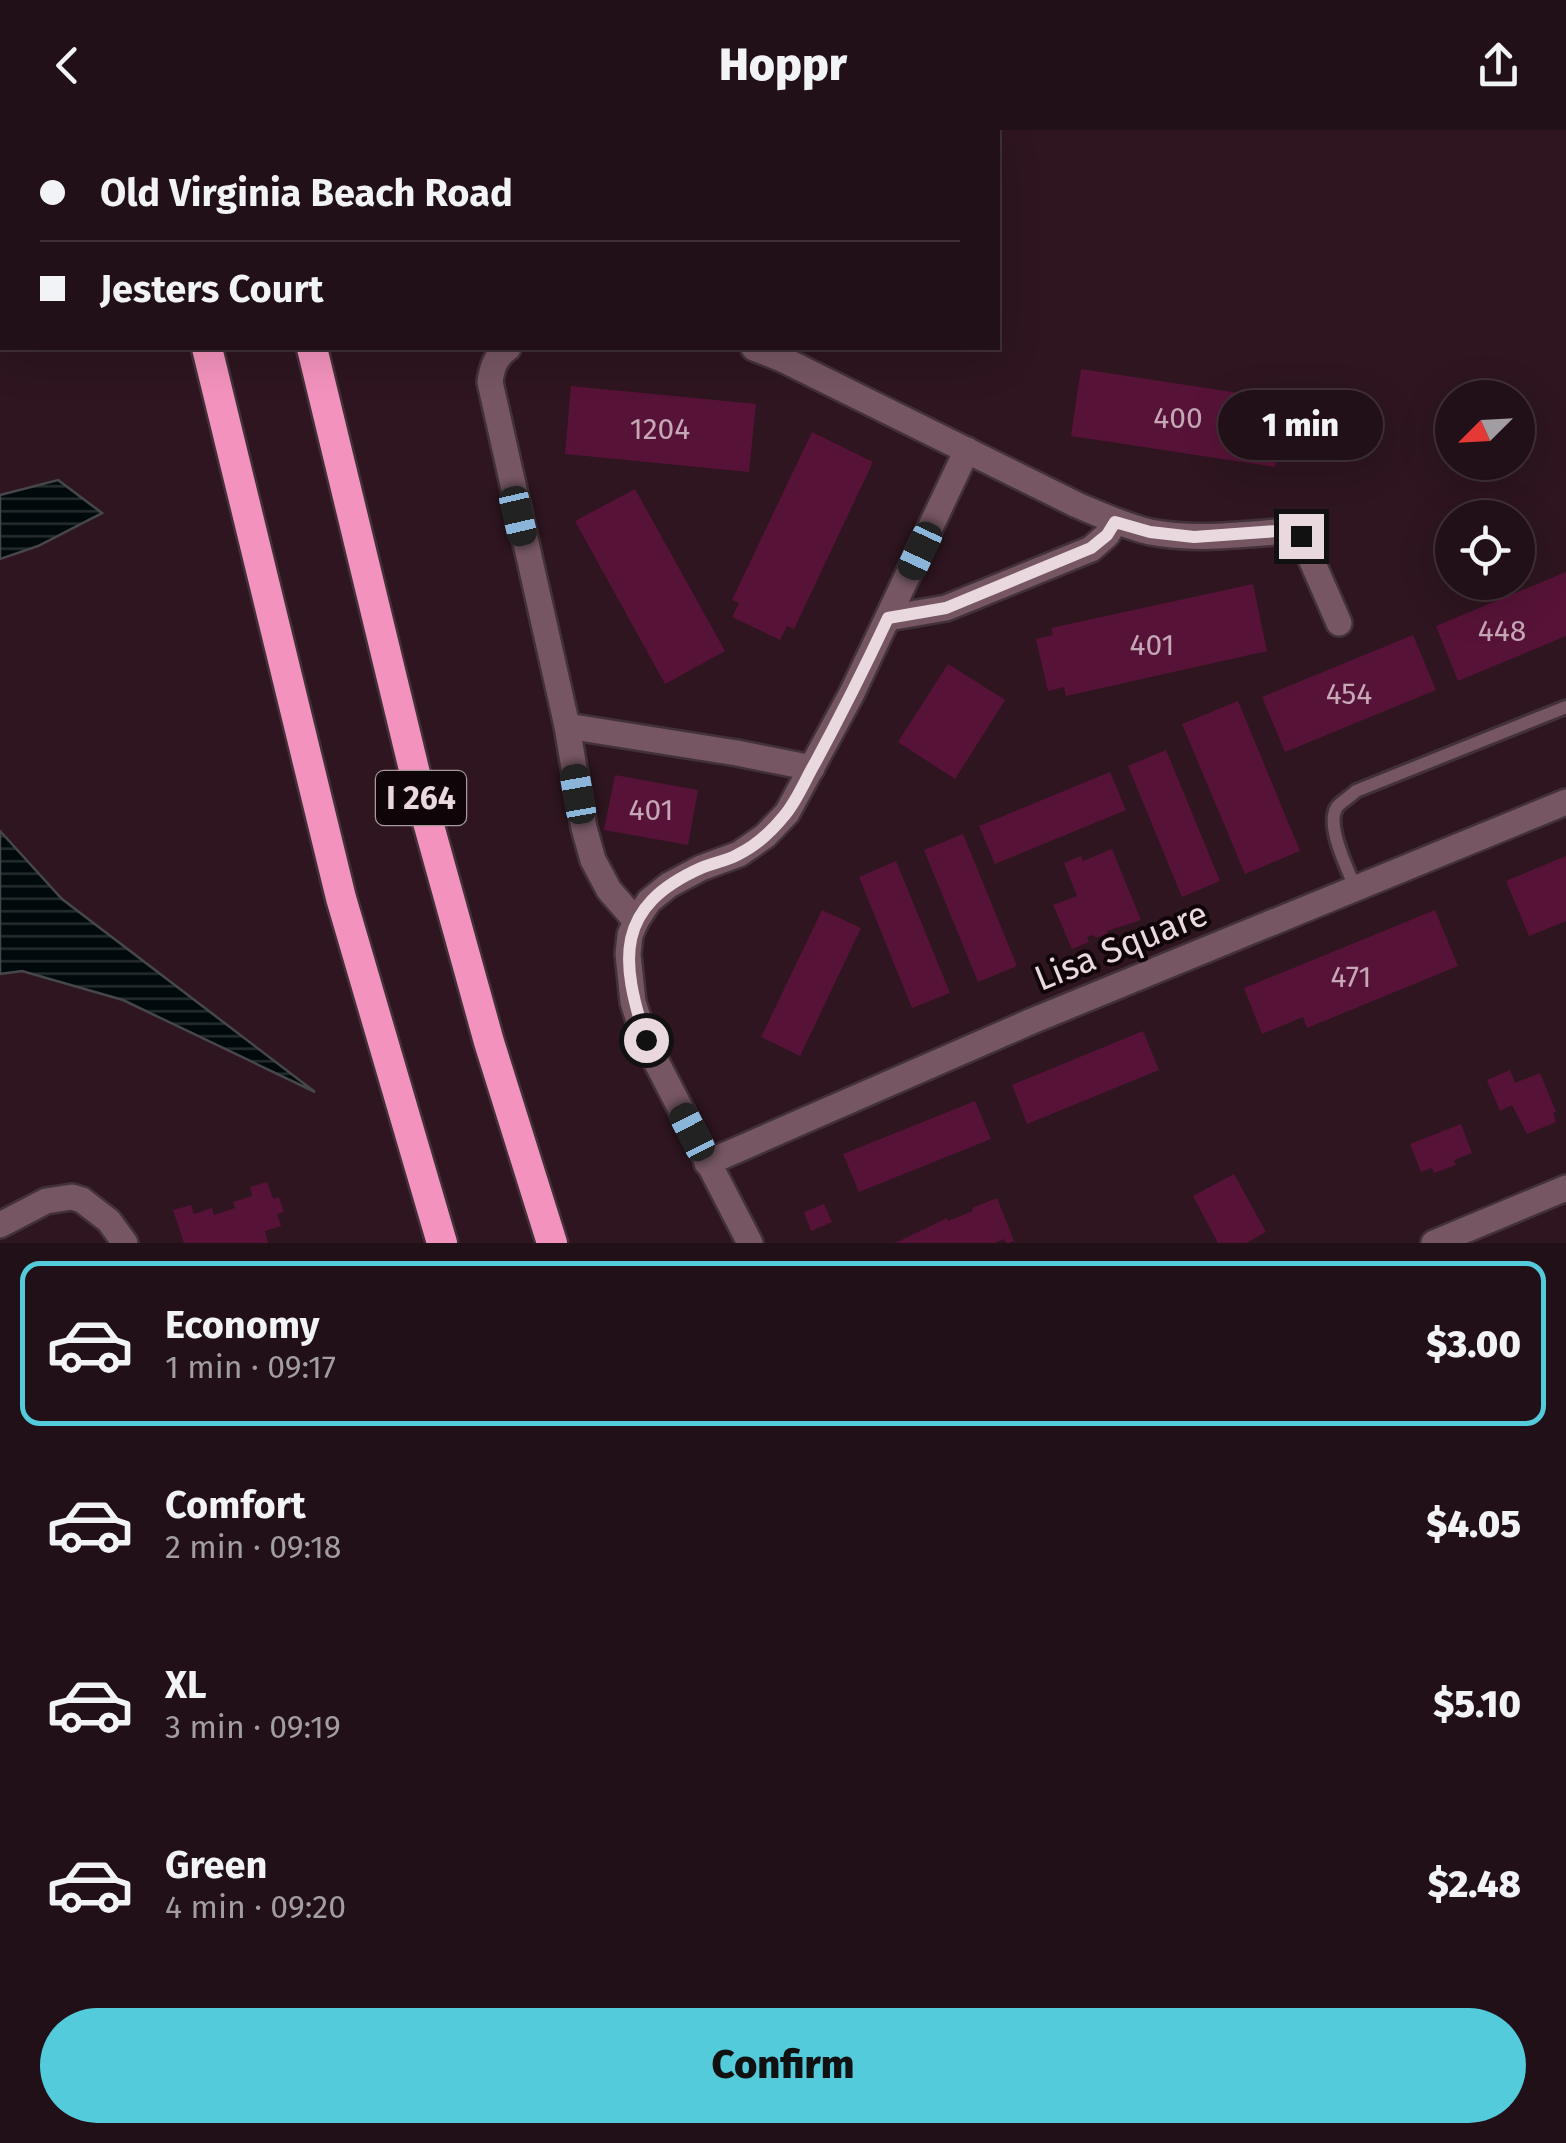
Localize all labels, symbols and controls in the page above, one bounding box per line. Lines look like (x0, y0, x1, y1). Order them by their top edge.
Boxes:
icon: back (40, 38, 95, 93)
text: Hoppr (719, 38, 847, 92)
icon: share (1471, 38, 1526, 93)
text: Old Virginia Beach Road (100, 170, 513, 216)
text: Jesters Court (100, 266, 323, 312)
north arrow (1435, 380, 1535, 480)
map controls (1435, 380, 1535, 600)
callout: 1 min (1218, 391, 1384, 461)
house number: 400 (1153, 400, 1203, 436)
text: 1 min (1262, 406, 1339, 444)
house number: 1204 (630, 411, 690, 447)
car (497, 483, 539, 549)
button: locate (1435, 500, 1535, 600)
route end (1279, 514, 1324, 559)
car (894, 517, 946, 585)
house number: 448 (1478, 613, 1526, 649)
house number: 401 (1130, 627, 1174, 663)
house number: 454 (1326, 676, 1372, 712)
car (558, 762, 598, 826)
road number: I 264 (376, 771, 466, 825)
house number: 401 (629, 792, 673, 828)
street label: Lisa Square (1028, 892, 1214, 1000)
house number: 471 (1330, 959, 1372, 995)
route start (624, 1018, 669, 1063)
car (665, 1098, 719, 1166)
icon: car (45, 1299, 135, 1389)
text: Economy (165, 1302, 320, 1348)
text: $3.00 (1426, 1321, 1521, 1367)
text: 1 min · 09:17 (165, 1348, 336, 1386)
icon: car (45, 1479, 135, 1569)
text: Comfort (165, 1482, 306, 1528)
text: $4.05 (1426, 1501, 1521, 1547)
text: 2 min · 09:18 (165, 1528, 341, 1566)
icon: car (45, 1659, 135, 1749)
text: XL (165, 1662, 207, 1708)
text: $5.10 (1433, 1681, 1521, 1727)
text: 3 min · 09:19 (165, 1708, 341, 1746)
icon: car (45, 1839, 135, 1929)
text: Green (165, 1842, 268, 1888)
text: $2.48 (1428, 1861, 1521, 1907)
text: 4 min · 09:20 (165, 1888, 346, 1926)
button: Confirm (40, 2008, 1526, 2123)

